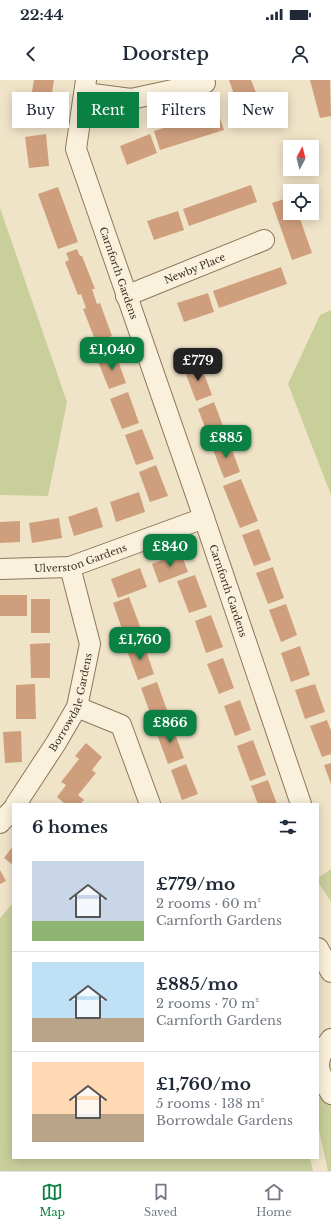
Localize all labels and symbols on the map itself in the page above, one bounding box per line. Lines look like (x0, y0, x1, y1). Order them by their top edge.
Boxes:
north arrow (283, 140, 319, 176)
street label: Carnforth Gardens (97, 225, 141, 321)
street label: Newby Place (162, 250, 227, 286)
pin: £1,040 (79, 337, 145, 371)
pin: £779 (174, 348, 222, 382)
pin: £885 (202, 425, 250, 459)
pin: £840 (146, 534, 194, 568)
street label: Ulverston Gardens (34, 540, 129, 575)
street label: Carnforth Gardens (207, 543, 251, 639)
pin: £1,760 (107, 627, 173, 661)
street label: Borrowdale Gardens (46, 651, 95, 754)
pin: £866 (146, 710, 194, 744)

